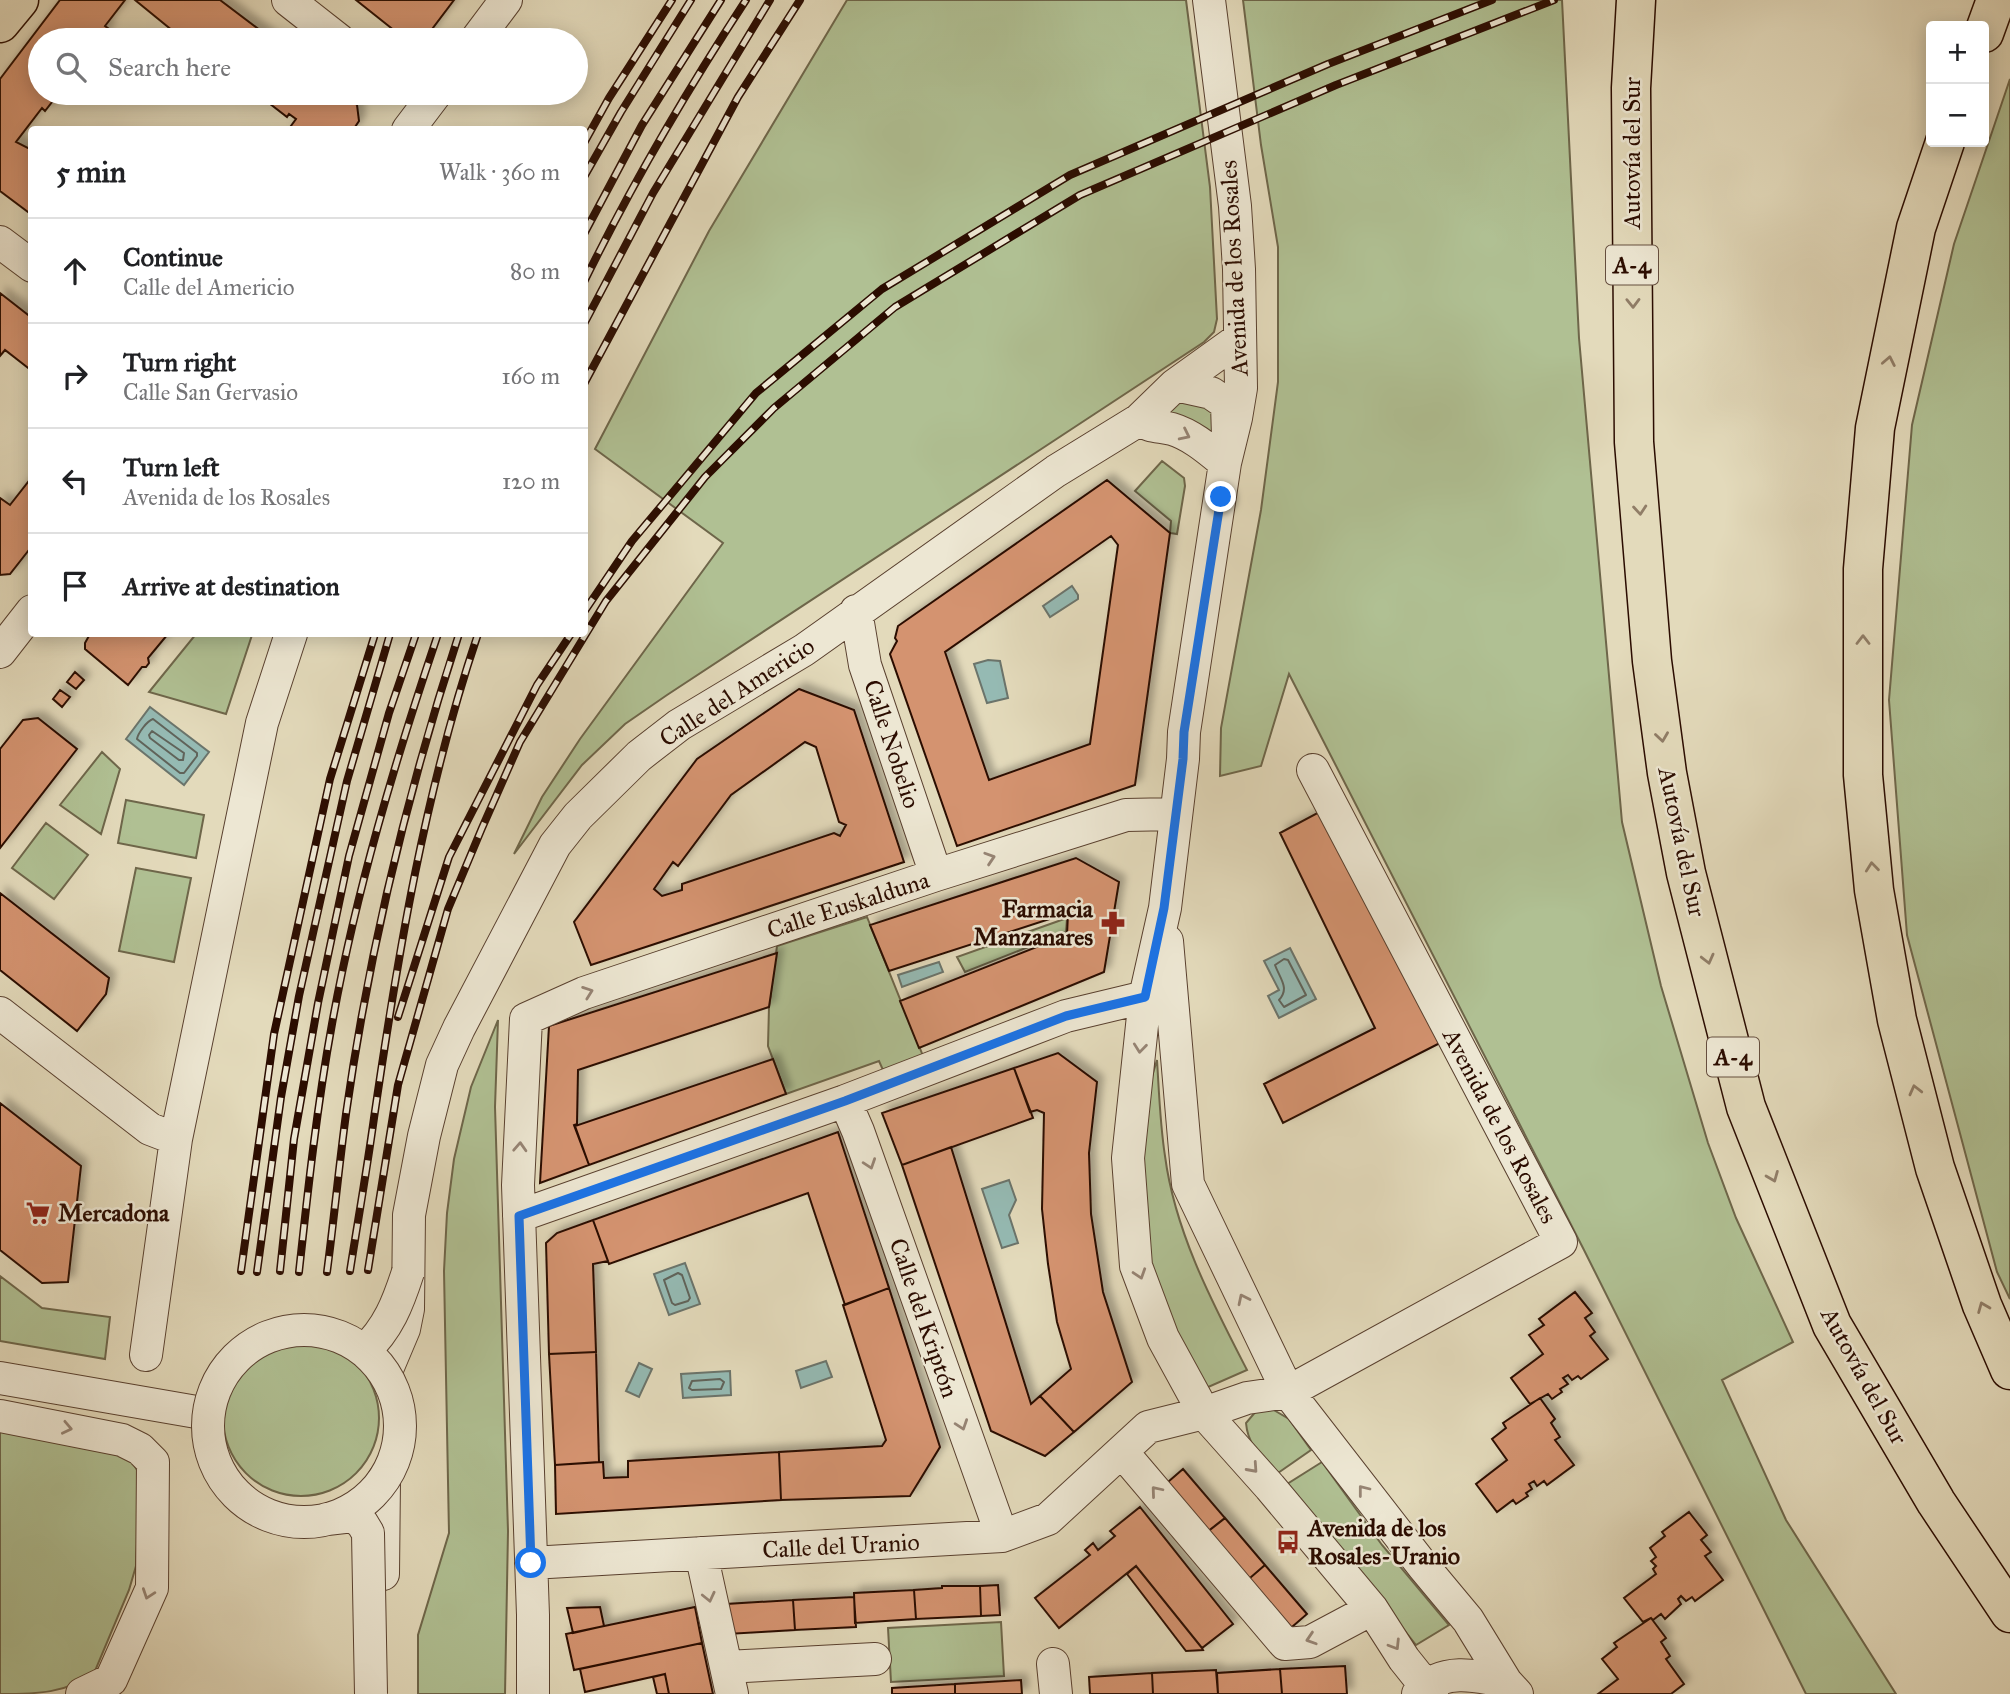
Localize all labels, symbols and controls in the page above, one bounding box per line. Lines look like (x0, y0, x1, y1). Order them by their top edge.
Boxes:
map controls (1926, 21, 1989, 147)
button: + (1926, 21, 1989, 84)
search box (28, 28, 588, 105)
icon: search (52, 48, 90, 86)
text: Search here (108, 51, 231, 83)
street label: Autovía del Sur (1617, 77, 1647, 230)
button: − (1926, 84, 1989, 147)
text: 5 min (56, 154, 126, 190)
text: Walk · 360 m (439, 158, 560, 186)
street label: Avenida de los Rosales (1213, 159, 1255, 378)
text: Continue (123, 241, 223, 273)
road number: A-4 (1606, 246, 1658, 284)
icon: ahead (56, 252, 94, 290)
text: 80 m (510, 257, 560, 285)
text: Calle del Americio (123, 273, 294, 301)
one-way arrow (1625, 298, 1641, 309)
text: Turn right (123, 346, 236, 378)
one-way arrow (1880, 355, 1895, 367)
icon: right (56, 357, 94, 395)
text: 160 m (502, 362, 560, 390)
text: Calle San Gervasio (123, 378, 298, 406)
one-way arrow (1178, 427, 1190, 441)
text: Turn left (123, 451, 219, 483)
icon: left (56, 462, 94, 500)
text: 120 m (502, 467, 560, 495)
route end (1205, 481, 1236, 512)
text: Avenida de los Rosales (123, 483, 330, 511)
one-way arrow (1632, 505, 1647, 516)
icon: arrive (56, 567, 94, 605)
text: Arrive at destination (123, 570, 340, 602)
street label: Calle del Americio (654, 631, 820, 753)
one-way arrow (1855, 634, 1871, 645)
street label: Calle Nobelio (857, 676, 927, 812)
one-way arrow (1654, 731, 1669, 743)
street label: Autovía del Sur (1651, 764, 1712, 919)
one-way arrow (983, 852, 996, 866)
one-way arrow (1865, 861, 1880, 872)
street label: Calle Euskalduna (763, 864, 934, 945)
place label: Farmacia Manzanares (973, 894, 1094, 952)
pharmacy icon: Farmacia Manzanares (1099, 909, 1127, 937)
one-way arrow (1700, 953, 1714, 965)
one-way arrow (582, 986, 594, 1000)
street label: Avenida de los Rosales (1436, 1023, 1564, 1228)
road number: A-4 (1707, 1038, 1759, 1076)
one-way arrow (1132, 1042, 1147, 1054)
one-way arrow (1909, 1085, 1923, 1097)
one-way arrow (512, 1142, 527, 1153)
one-way arrow (862, 1158, 876, 1170)
one-way arrow (1765, 1170, 1779, 1182)
place label: Mercadona (58, 1198, 170, 1228)
supermarket icon: Mercadona (24, 1199, 52, 1227)
street label: Calle del Kriptón (883, 1234, 965, 1402)
one-way arrow (1132, 1267, 1146, 1279)
one-way arrow (1237, 1293, 1251, 1306)
street label: Autovía del Sur (1814, 1301, 1914, 1450)
one-way arrow (1978, 1302, 1992, 1314)
one-way arrow (954, 1418, 968, 1431)
one-way arrow (61, 1420, 73, 1435)
one-way arrow (1245, 1460, 1258, 1473)
one-way arrow (1359, 1485, 1372, 1498)
one-way arrow (1152, 1486, 1164, 1499)
place label: Avenida de los Rosales-Uranio (1306, 1513, 1460, 1571)
street label: Calle del Uranio (762, 1527, 920, 1565)
bus stop icon: Avenida de los Rosales-Uranio (1274, 1528, 1302, 1556)
route start (515, 1547, 546, 1578)
one-way arrow (142, 1587, 156, 1599)
one-way arrow (701, 1591, 715, 1603)
one-way arrow (1306, 1631, 1318, 1645)
one-way arrow (1387, 1638, 1400, 1651)

